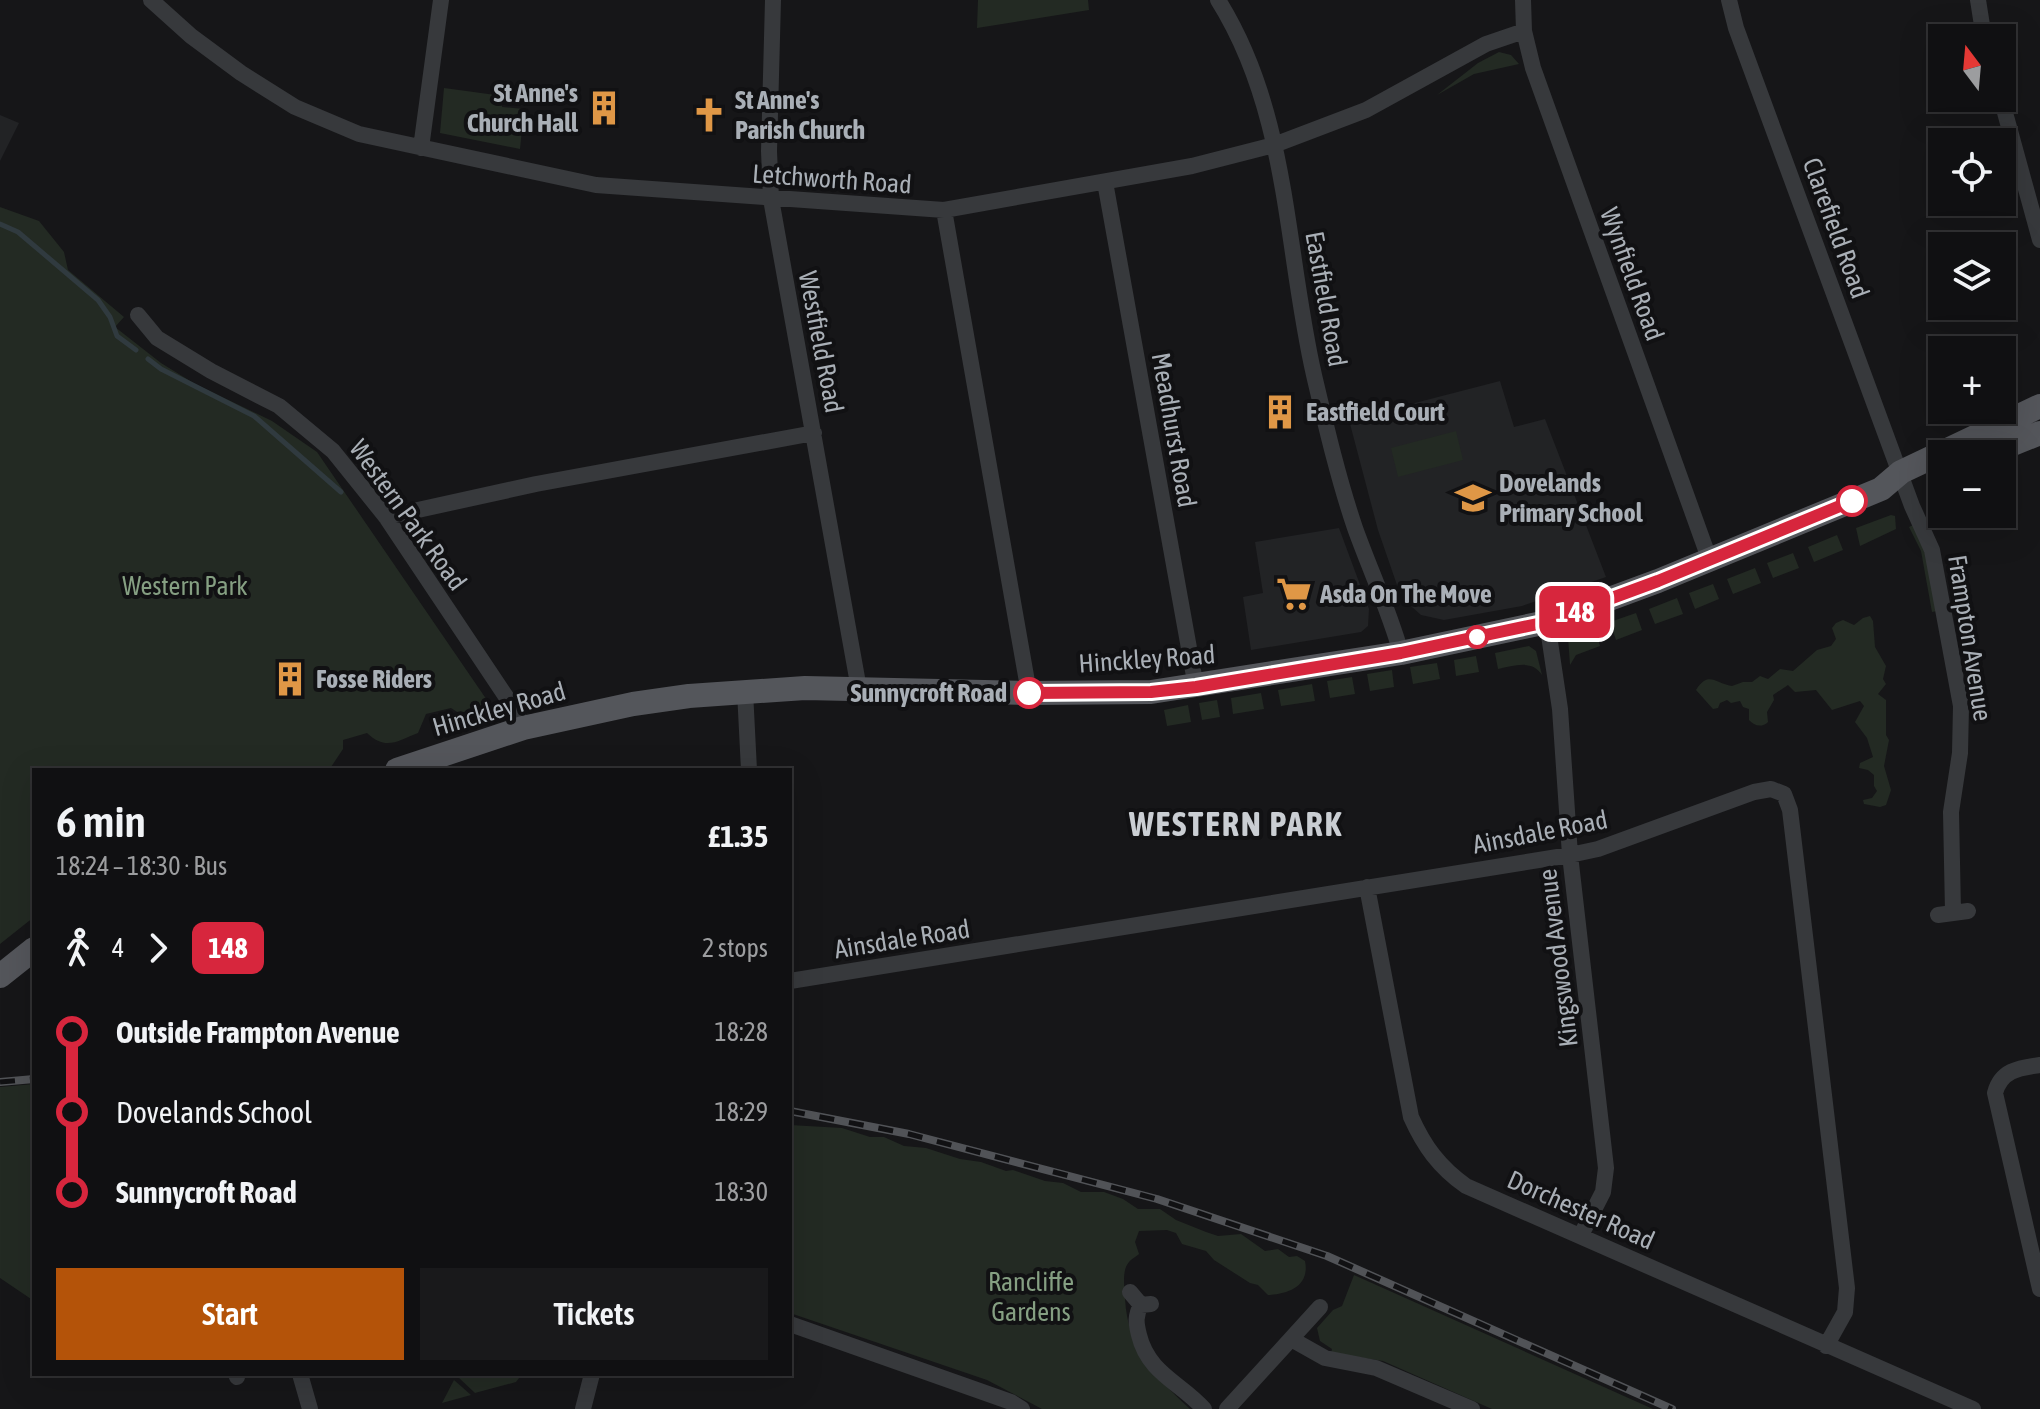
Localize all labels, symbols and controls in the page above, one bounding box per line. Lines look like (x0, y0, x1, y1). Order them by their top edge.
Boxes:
north arrow (1928, 24, 2016, 112)
map controls (1928, 24, 2016, 528)
place label: St Anne's Church Hall (467, 78, 579, 138)
place label: St Anne's Parish Church (735, 85, 865, 145)
building icon: St Anne's Church Hall (585, 89, 623, 127)
church icon: St Anne's Parish Church (690, 96, 728, 134)
button: locate (1928, 128, 2016, 216)
street label: Clarefield Road (1797, 154, 1875, 302)
street label: Letchworth Road (751, 158, 913, 200)
street label: Wynfield Road (1594, 203, 1670, 345)
street label: Eastfield Road (1299, 229, 1353, 369)
button: layers (1928, 232, 2016, 320)
street label: Westfield Road (793, 269, 849, 415)
button: + (1928, 336, 2016, 424)
street label: Meadhurst Road (1146, 350, 1202, 510)
building icon: Eastfield Court (1261, 393, 1299, 431)
place label: Eastfield Court (1306, 397, 1445, 427)
street label: Western Park Road (343, 434, 473, 596)
button: − (1928, 440, 2016, 528)
place label: Dovelands Primary School (1499, 468, 1644, 528)
school or university icon: Dovelands Primary School (1454, 479, 1492, 517)
unlabelled marker (1837, 486, 1867, 516)
street label: Frampton Avenue (1942, 553, 1998, 723)
park label: Western Park (122, 571, 248, 601)
supermarket icon: Asda On The Move (1275, 575, 1313, 613)
place label: Asda On The Move (1319, 579, 1492, 609)
line badge: 148 (1529, 586, 1621, 638)
text: 148 (1555, 596, 1595, 628)
unlabelled marker (1466, 626, 1488, 648)
street label: Hinckley Road (1078, 639, 1216, 679)
building icon: Fosse Riders (271, 660, 309, 698)
place label: Fosse Riders (316, 664, 432, 694)
street label: Hinckley Road (429, 676, 569, 742)
place label: Sunnycroft Road (850, 678, 1007, 708)
marker: Sunnycroft Road (1014, 678, 1044, 708)
text: 6 min (56, 796, 146, 846)
district label: WESTERN PARK (1128, 804, 1343, 843)
street label: Ainsdale Road (1470, 804, 1610, 860)
text: £1.35 (708, 819, 768, 853)
text: 18:24 – 18:30 · Bus (56, 851, 227, 881)
street label: Kingswood Avenue (1532, 867, 1584, 1049)
street label: Ainsdale Road (832, 914, 972, 964)
icon: walk (56, 926, 100, 970)
icon: forward (136, 926, 180, 970)
text: 148 (208, 932, 248, 964)
text: 4 (112, 933, 124, 963)
text: 2 stops (702, 933, 768, 963)
text: Outside Frampton Avenue (116, 1015, 400, 1049)
text: 18:28 (714, 1017, 768, 1047)
text: Dovelands School (116, 1095, 312, 1129)
text: 18:29 (714, 1097, 768, 1127)
street label: Dorchester Road (1503, 1164, 1659, 1256)
text: Sunnycroft Road (116, 1175, 297, 1209)
text: 18:30 (714, 1177, 768, 1207)
park label: Rancliffe Gardens (988, 1267, 1074, 1327)
button: Start (56, 1268, 404, 1360)
button: Tickets (420, 1268, 768, 1360)

